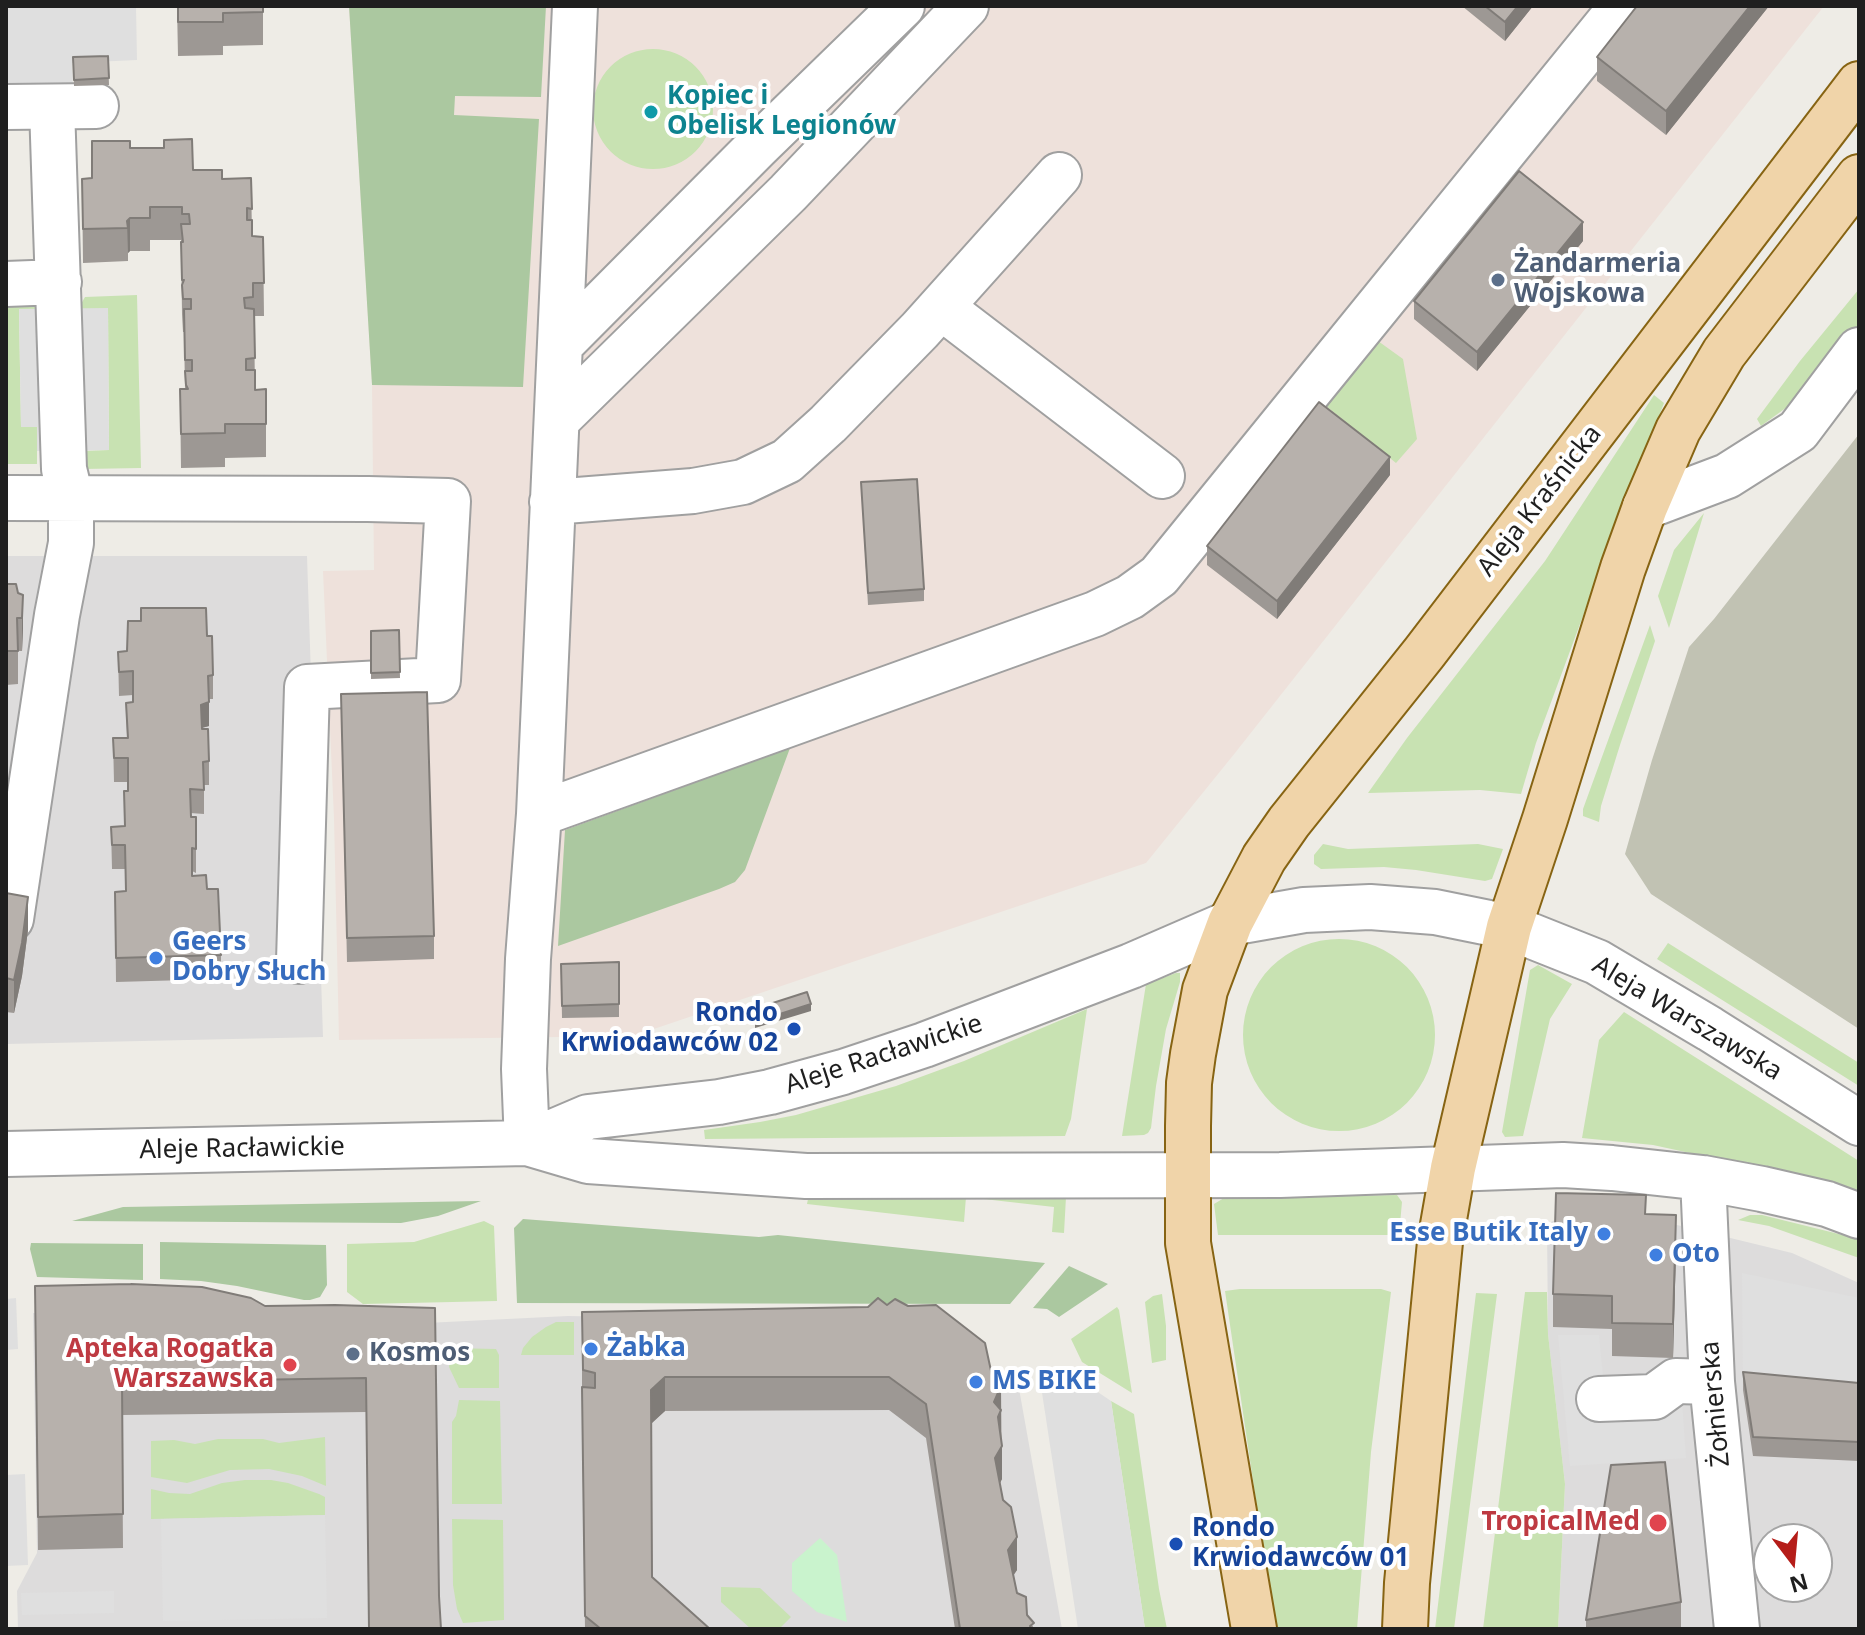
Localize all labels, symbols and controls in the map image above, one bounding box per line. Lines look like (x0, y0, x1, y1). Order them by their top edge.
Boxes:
place label: Kopiec i Obelisk Legionów (667, 81, 896, 142)
marker: Kopiec i Obelisk Legionów (642, 103, 660, 121)
place label: Żandarmeria Wojskowa (1514, 249, 1681, 310)
marker: Żandarmeria Wojskowa (1489, 271, 1507, 289)
street label: Aleja Kraśnicka (1471, 419, 1609, 583)
place label: Geers Dobry Słuch (172, 927, 326, 988)
marker: Geers Dobry Słuch (147, 949, 165, 967)
street label: Aleja Warszawska (1587, 950, 1787, 1088)
place label: Rondo Krwiodawców 02 (561, 998, 778, 1060)
street label: Aleje Racławickie (781, 1008, 987, 1102)
marker: Rondo Krwiodawców 02 (785, 1020, 803, 1038)
street label: Aleje Racławickie (139, 1132, 345, 1166)
place label: Esse Butik Italy (1389, 1218, 1588, 1250)
marker: Esse Butik Italy (1595, 1225, 1613, 1243)
place label: Oto (1672, 1239, 1720, 1271)
marker: Oto (1647, 1246, 1665, 1264)
place label: Żabka (607, 1333, 686, 1365)
place label: Apteka Rogatka Warszawska (66, 1334, 274, 1396)
place label: Kosmos (369, 1338, 470, 1370)
marker: Żabka (582, 1340, 600, 1358)
street label: Żołnierska (1695, 1340, 1737, 1468)
marker: Kosmos (344, 1345, 362, 1363)
marker: Apteka Rogatka Warszawska (281, 1356, 299, 1374)
place label: MS BIKE (992, 1366, 1097, 1398)
marker: MS BIKE (967, 1373, 985, 1391)
place label: TropicalMed (1482, 1507, 1640, 1539)
marker: TropicalMed (1647, 1512, 1669, 1534)
place label: Rondo Krwiodawców 01 (1192, 1513, 1409, 1574)
north arrow (1753, 1523, 1833, 1603)
marker: Rondo Krwiodawców 01 (1167, 1535, 1185, 1553)
text: N (1786, 1567, 1812, 1601)

